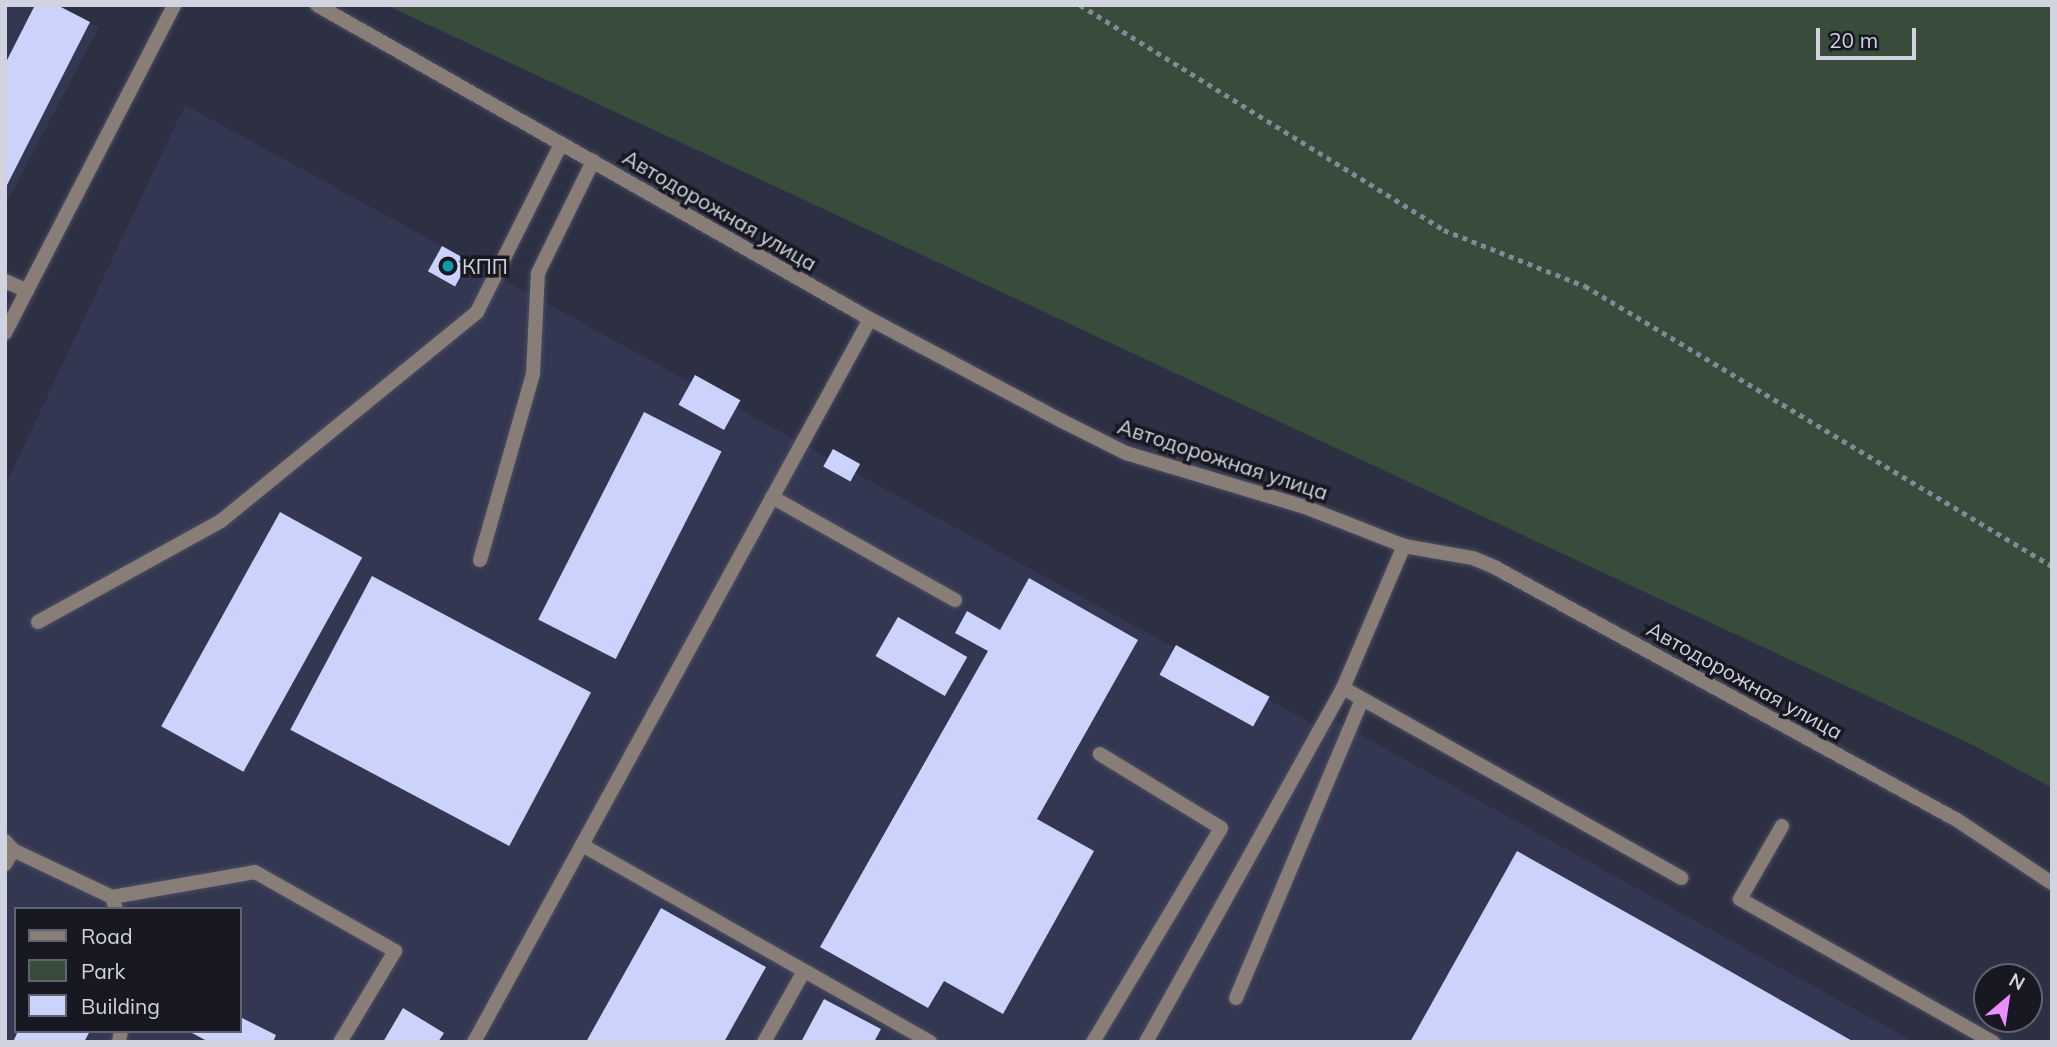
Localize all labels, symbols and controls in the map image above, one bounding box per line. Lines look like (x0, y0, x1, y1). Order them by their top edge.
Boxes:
scale bar (1819, 14, 1919, 58)
text: 20 m (1829, 27, 1878, 53)
street label: Автодорожная улица (619, 144, 821, 276)
place label: КПП (462, 253, 508, 279)
marker: КПП (440, 258, 456, 274)
street label: Автодорожная улица (1115, 413, 1331, 505)
street label: Автодорожная улица (1643, 616, 1847, 744)
legend (14, 907, 242, 1033)
text: Road (81, 923, 132, 949)
text: Park (81, 958, 125, 984)
north arrow (1973, 963, 2043, 1033)
text: N (2005, 967, 2029, 995)
text: Building (81, 993, 160, 1019)

